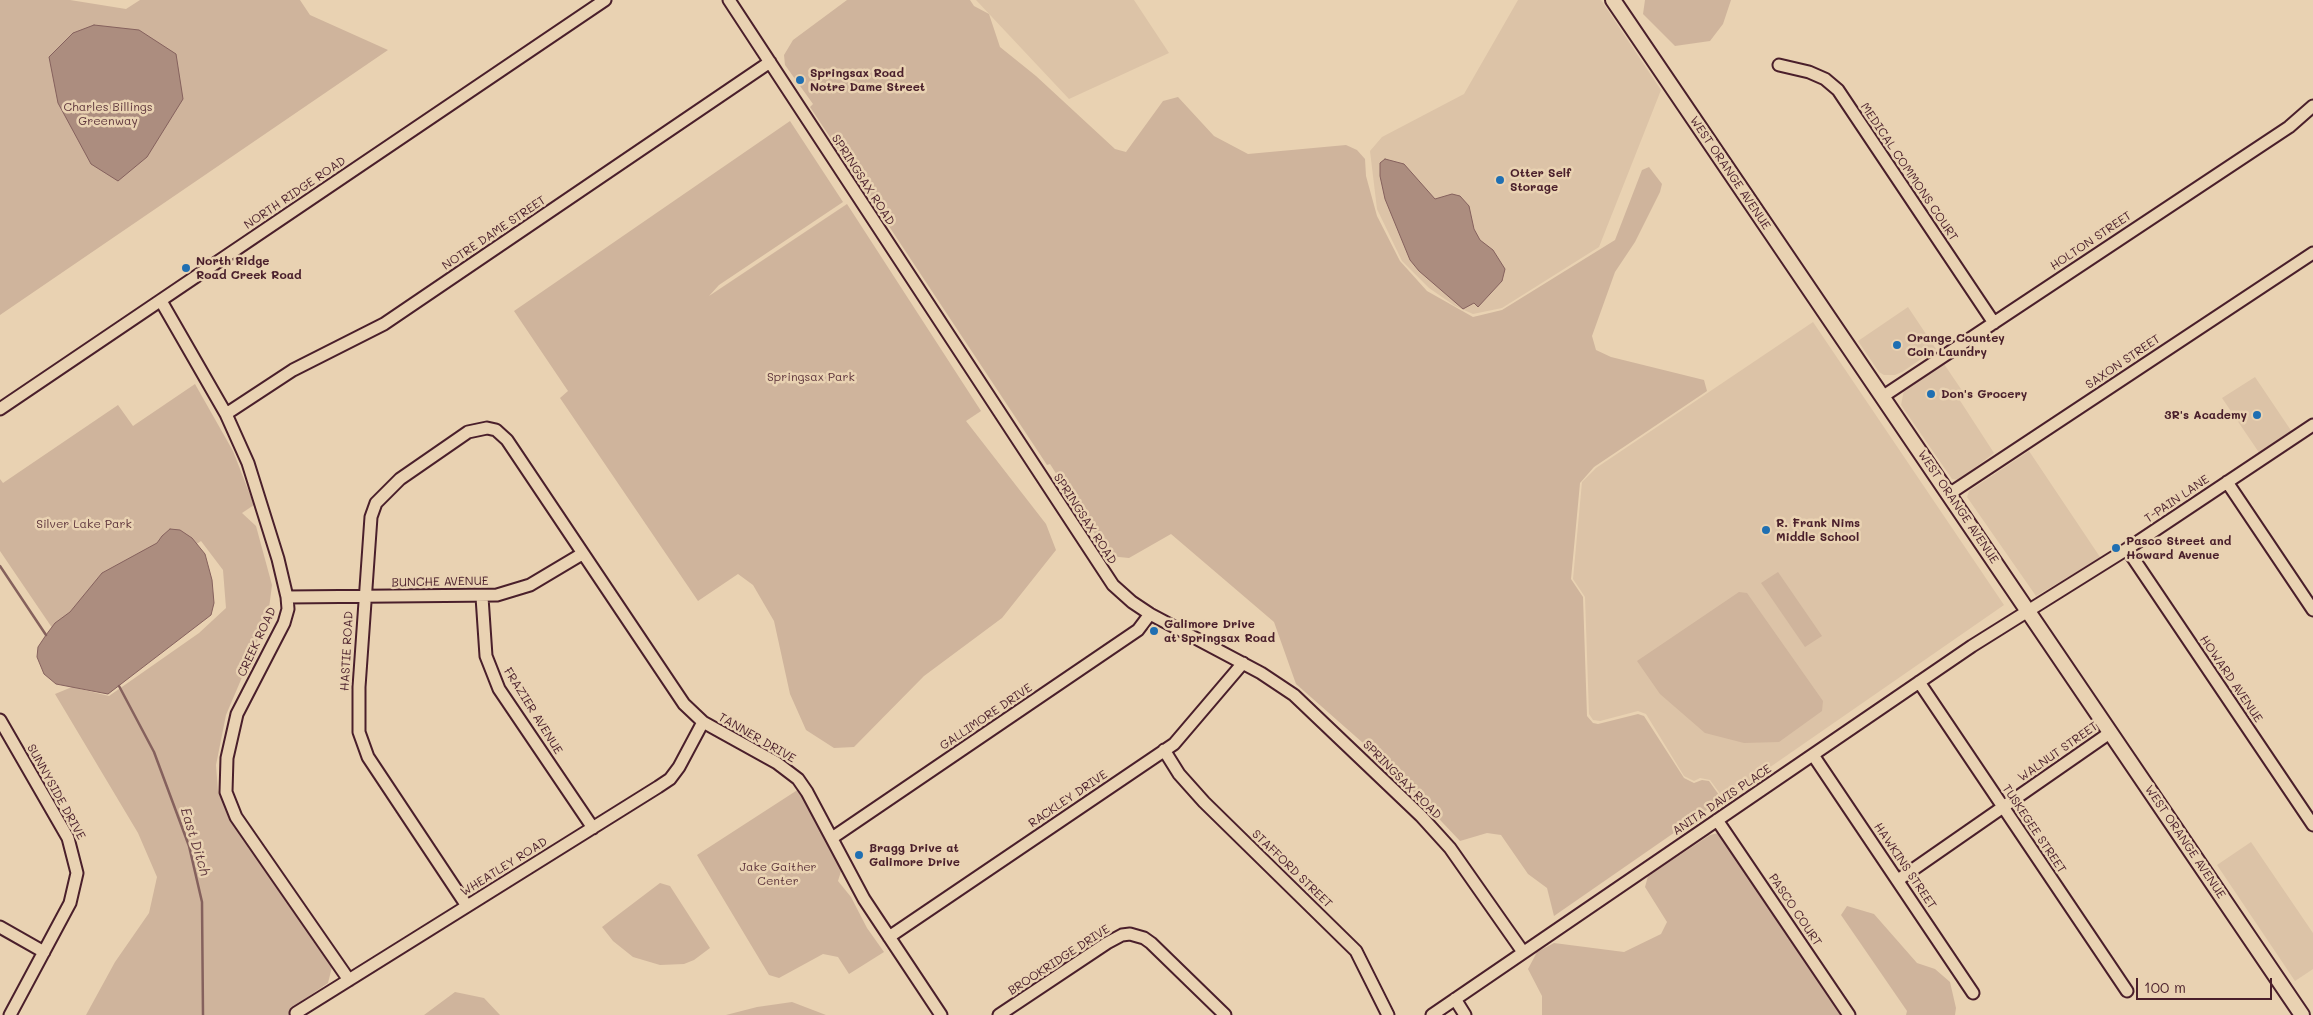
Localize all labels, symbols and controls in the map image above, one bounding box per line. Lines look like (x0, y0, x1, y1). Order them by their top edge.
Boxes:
place label: Springsax Road Notre Dame Street (810, 66, 925, 94)
marker: Springsax Road Notre Dame Street (794, 74, 806, 86)
park label: Charles Billings Greenway (63, 100, 153, 128)
street label: MEDICAL COMMONS COURT (1857, 100, 1961, 244)
street label: WEST ORANGE AVENUE (1687, 114, 1773, 232)
street label: SPRINGSAX ROAD (828, 132, 898, 228)
street label: NORTH RIDGE ROAD (241, 154, 349, 232)
place label: Otter Self Storage (1510, 166, 1571, 194)
marker: Otter Self Storage (1494, 174, 1506, 186)
street label: NOTRE DAME STREET (439, 193, 549, 273)
street label: HOLTON STREET (2048, 209, 2134, 273)
place label: North Ridge Road Creek Road (196, 254, 302, 282)
marker: North Ridge Road Creek Road (180, 262, 192, 274)
place label: Orange Countey Coin Laundry (1907, 331, 2005, 359)
street label: SAXON STREET (2083, 332, 2163, 392)
marker: Orange Countey Coin Laundry (1891, 339, 1903, 351)
park label: Springsax Park (767, 370, 855, 384)
place label: Don's Grocery (1941, 387, 2027, 401)
marker: Don's Grocery (1925, 388, 1937, 400)
place label: 3R's Academy (2164, 408, 2247, 422)
marker: 3R's Academy (2251, 409, 2263, 421)
street label: WEST ORANGE AVENUE (1915, 448, 2001, 566)
street label: SPRINGSAX ROAD (1050, 471, 1120, 567)
street label: T-PAIN LANE (2142, 472, 2212, 526)
place label: R. Frank Nims Middle School (1776, 516, 1860, 544)
park label: Silver Lake Park (36, 517, 132, 531)
marker: R. Frank Nims Middle School (1760, 524, 1772, 536)
place label: Pasco Street and Howard Avenue (2126, 534, 2231, 562)
marker: Pasco Street and Howard Avenue (2110, 542, 2122, 554)
street label: BUNCHE AVENUE (391, 574, 489, 590)
street label: CREEK ROAD (235, 605, 279, 679)
street label: HASTIE ROAD (338, 611, 356, 691)
place label: Galimore Drive at Springsax Road (1164, 617, 1275, 645)
marker: Galimore Drive at Springsax Road (1148, 625, 1160, 637)
street label: HOWARD AVENUE (2197, 633, 2265, 725)
street label: FRAZIER AVENUE (501, 665, 565, 757)
street label: GALLIMORE DRIVE (937, 681, 1035, 753)
street label: TANNER DRIVE (716, 710, 798, 766)
street label: WALNUT STREET (2015, 719, 2101, 785)
street label: SPRINGSAX ROAD (1360, 738, 1444, 822)
street label: SUNNYSIDE DRIVE (24, 742, 88, 842)
street label: ANITA DAVIS PLACE (1670, 762, 1774, 838)
street label: RACKLEY DRIVE (1026, 767, 1110, 831)
street label: TUSKEGEE STREET (1999, 782, 2069, 876)
street label: WEST ORANGE AVENUE (2142, 783, 2228, 901)
water label: East Ditch (177, 806, 213, 878)
street label: HAWKINS STREET (1871, 820, 1939, 912)
street label: STAFFORD STREET (1249, 827, 1335, 911)
street label: WHEATLEY ROAD (458, 835, 550, 899)
place label: Bragg Drive at Galimore Drive (869, 841, 960, 869)
marker: Bragg Drive at Galimore Drive (853, 849, 865, 861)
park label: Jake Gaither Center (739, 860, 817, 888)
street label: PASCO COURT (1766, 871, 1824, 949)
street label: BROOKRIDGE DRIVE (1006, 922, 1112, 998)
scale bar (2138, 968, 2274, 1000)
text: 100 m (2144, 977, 2186, 997)

